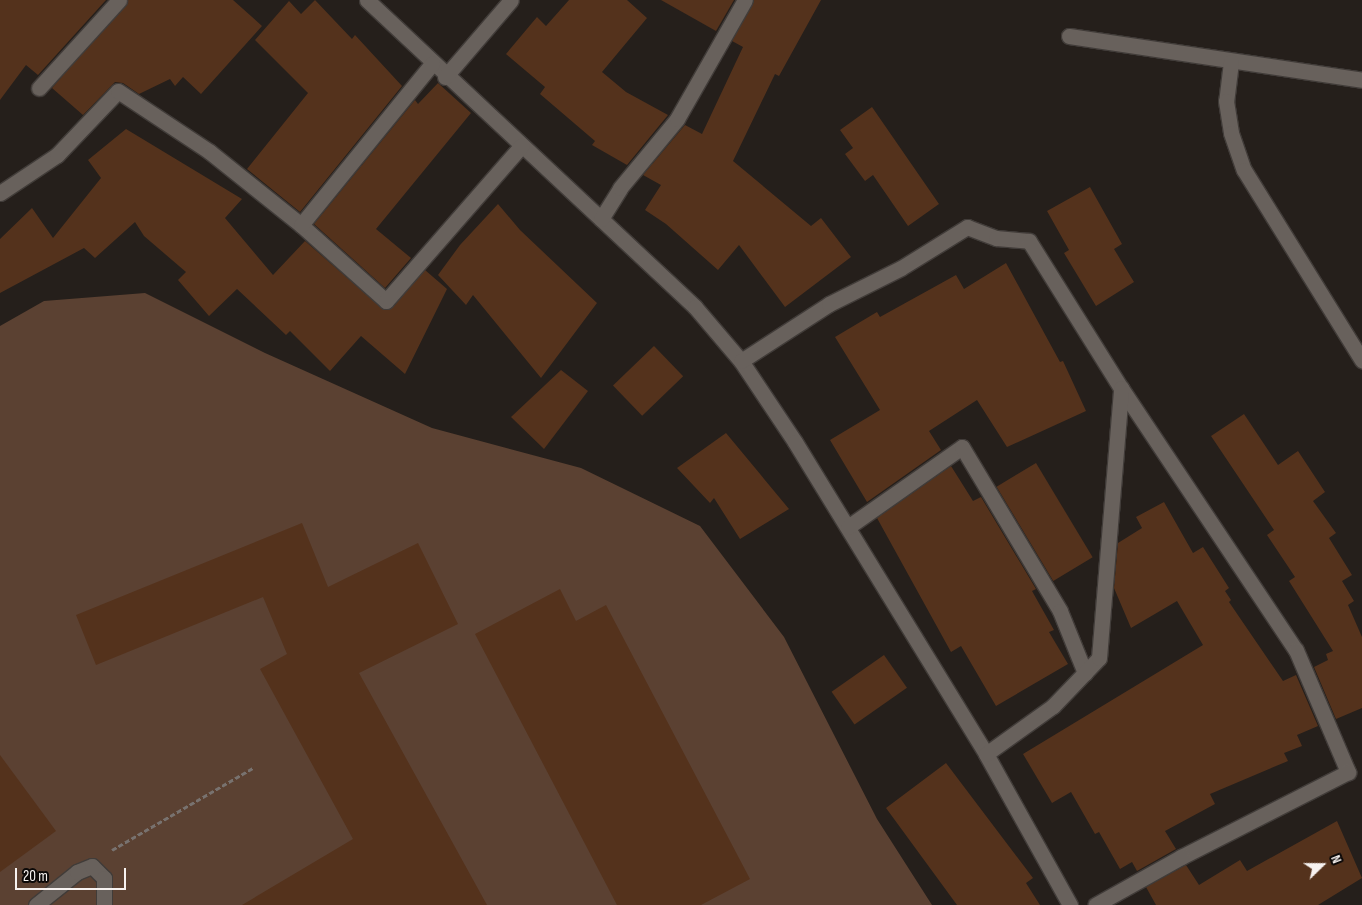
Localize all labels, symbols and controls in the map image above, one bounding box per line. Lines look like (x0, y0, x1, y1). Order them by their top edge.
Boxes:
north arrow (1297, 840, 1347, 890)
text: N (1327, 853, 1346, 866)
scale bar (18, 858, 129, 890)
text: 20 m (23, 867, 48, 886)

